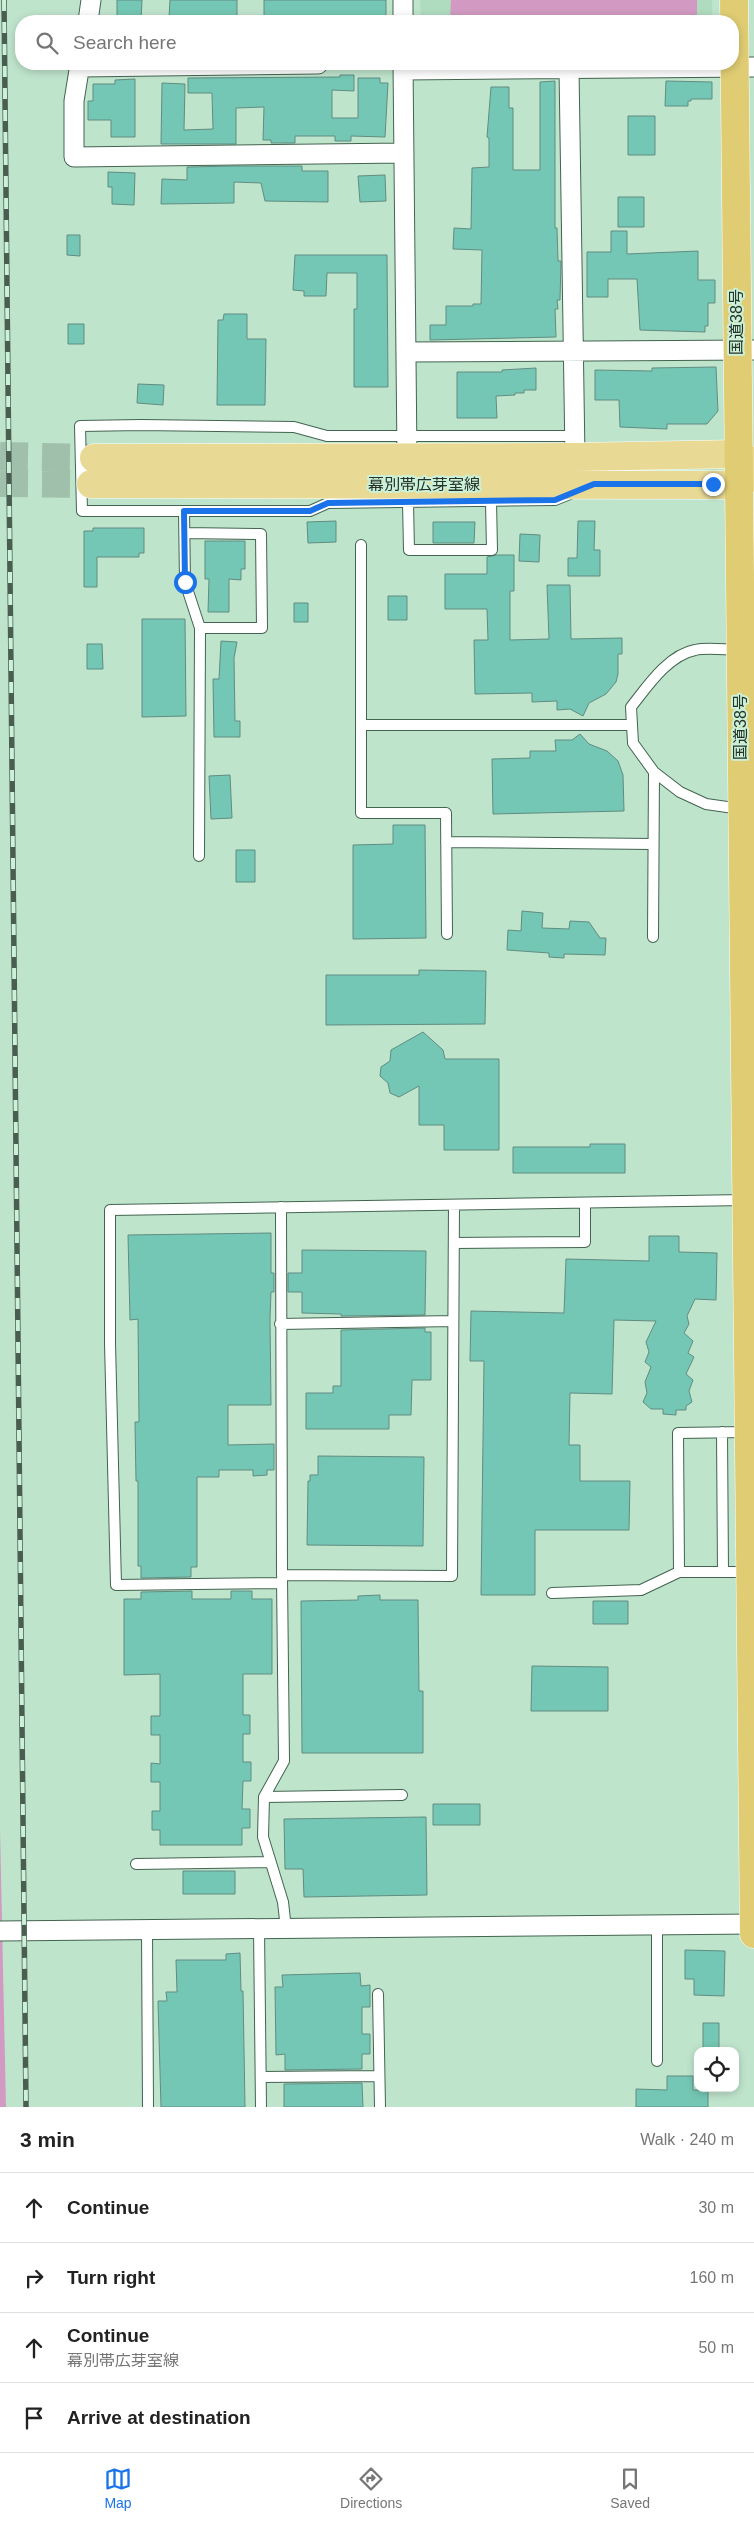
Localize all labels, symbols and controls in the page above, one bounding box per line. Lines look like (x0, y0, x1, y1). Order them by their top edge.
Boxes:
search box (15, 15, 739, 70)
icon: search (33, 29, 61, 57)
text: Search here (73, 32, 177, 53)
street label: 国道38号 (728, 289, 745, 355)
route end (702, 473, 725, 496)
street label: 幕別帯広芽室線 (368, 476, 480, 493)
route start (174, 571, 197, 594)
street label: 国道38号 (732, 694, 749, 760)
map controls (694, 2047, 739, 2092)
button: locate (694, 2047, 739, 2092)
text: 3 min (20, 2128, 75, 2151)
text: Walk · 240 m (640, 2131, 734, 2148)
icon: ahead (20, 2194, 48, 2222)
text: Continue (67, 2197, 149, 2218)
text: 30 m (698, 2199, 734, 2216)
icon: right (20, 2264, 48, 2292)
text: Turn right (67, 2267, 155, 2288)
text: 160 m (690, 2269, 734, 2286)
text: Continue (67, 2325, 149, 2346)
icon: ahead (20, 2334, 48, 2362)
text: 50 m (698, 2339, 734, 2356)
text: 幕別帯広芽室線 (67, 2352, 179, 2369)
icon: arrive (20, 2404, 48, 2432)
text: Arrive at destination (67, 2407, 251, 2428)
tab: Map (104, 2465, 132, 2511)
tab: Directions (340, 2465, 402, 2511)
tab: Saved (610, 2465, 650, 2511)

